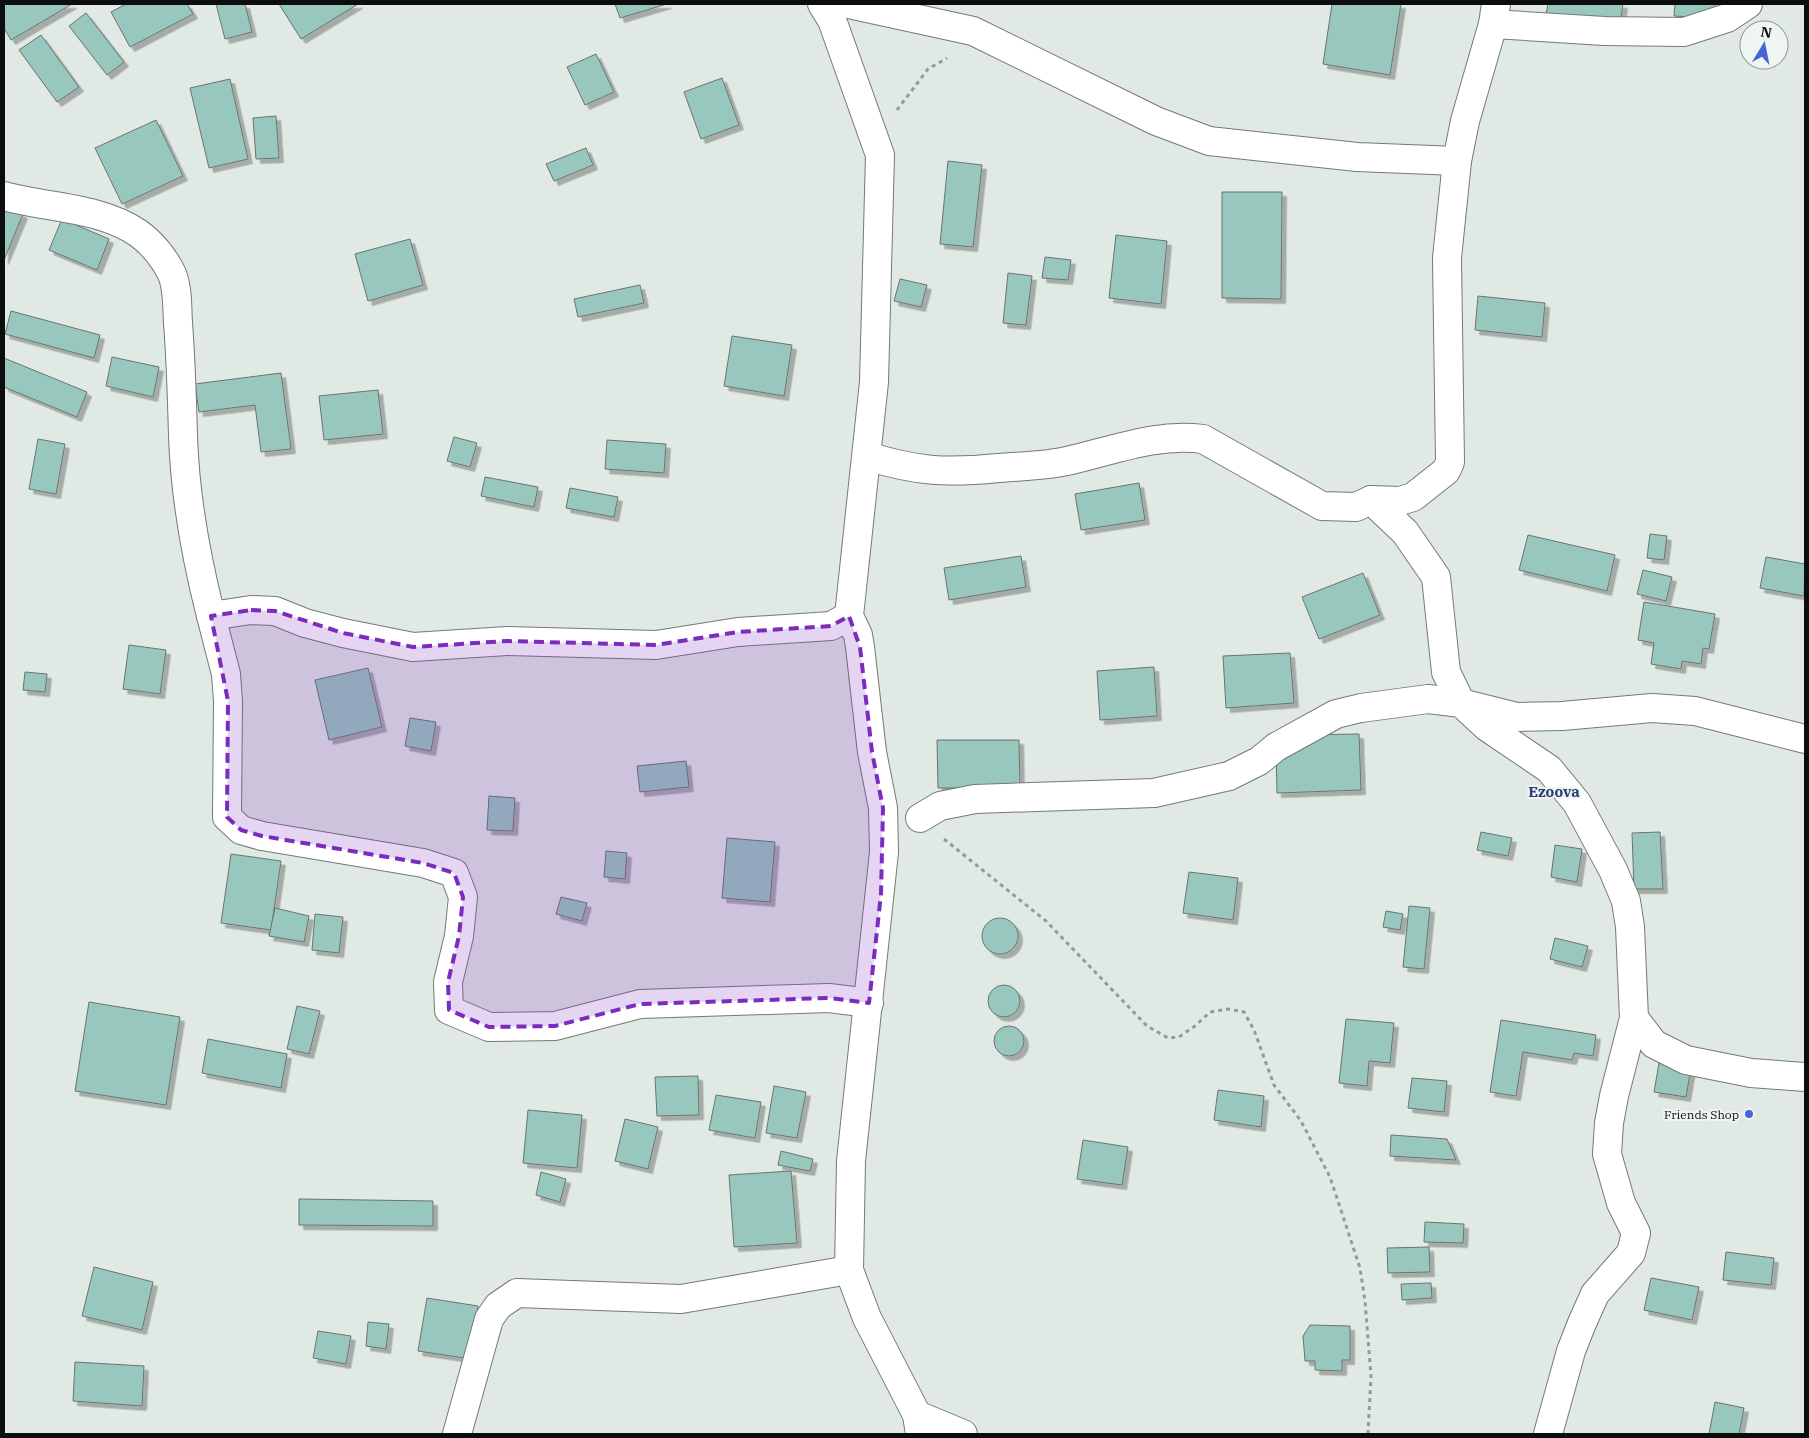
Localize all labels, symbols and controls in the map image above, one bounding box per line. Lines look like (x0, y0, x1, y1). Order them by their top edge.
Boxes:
north arrow (1739, 20, 1789, 70)
text: N (1759, 22, 1773, 42)
district label: Ezoova (1528, 782, 1580, 801)
place label: Friends Shop (1664, 1107, 1739, 1122)
marker: Friends Shop (1743, 1108, 1755, 1120)

